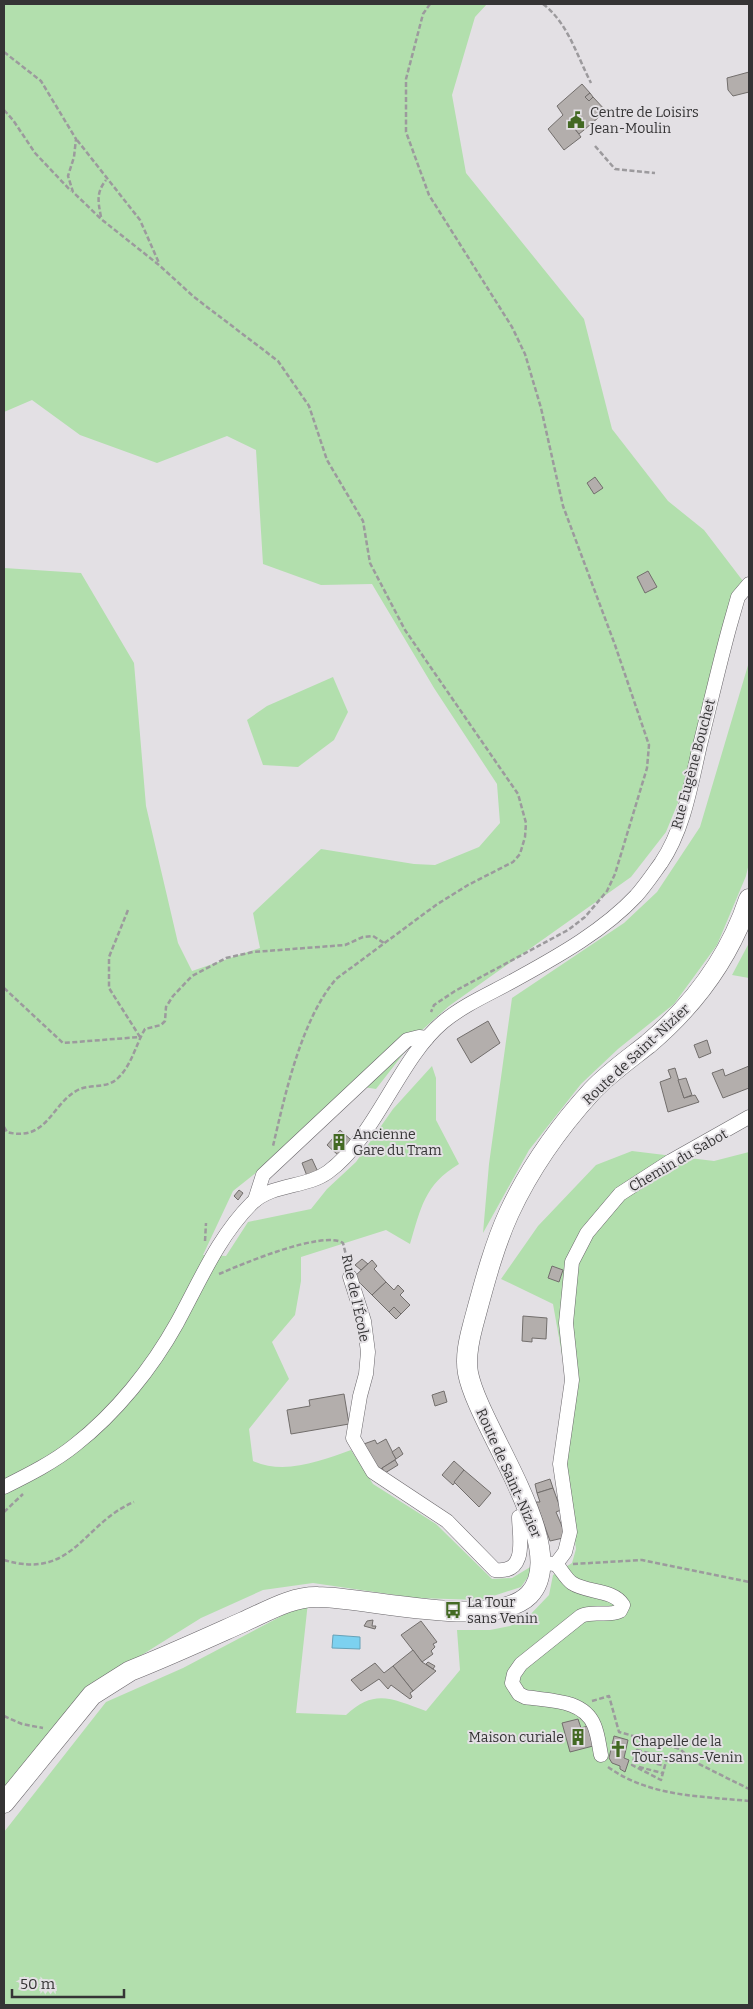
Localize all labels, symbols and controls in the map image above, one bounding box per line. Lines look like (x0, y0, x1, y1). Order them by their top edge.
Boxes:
place label: Centre de Loisirs Jean-Moulin (589, 104, 699, 137)
public building icon: Centre de Loisirs Jean-Moulin (566, 110, 586, 130)
street label: Rue Eugène Bouchet (668, 697, 719, 831)
street label: Route de Saint-Nizier (579, 1000, 693, 1108)
street label: Chemin du Sabot (626, 1125, 731, 1196)
place label: Ancienne Gare du Tram (353, 1126, 442, 1159)
building icon: Ancienne Gare du Tram (329, 1132, 349, 1152)
street label: Rue de l'École (338, 1253, 374, 1343)
street label: Route de Saint-Nizier (472, 1406, 545, 1541)
place label: La Tour sans Venin (467, 1594, 538, 1627)
bus stop icon: La Tour sans Venin (443, 1600, 463, 1620)
building icon: Maison curiale (568, 1727, 588, 1747)
place label: Maison curiale (469, 1729, 564, 1746)
place label: Chapelle de la Tour-sans-Venin (632, 1733, 743, 1766)
church icon: Chapelle de la Tour-sans-Venin (608, 1739, 628, 1759)
scale bar (12, 1966, 125, 1998)
text: 50 m (20, 1975, 56, 1993)

